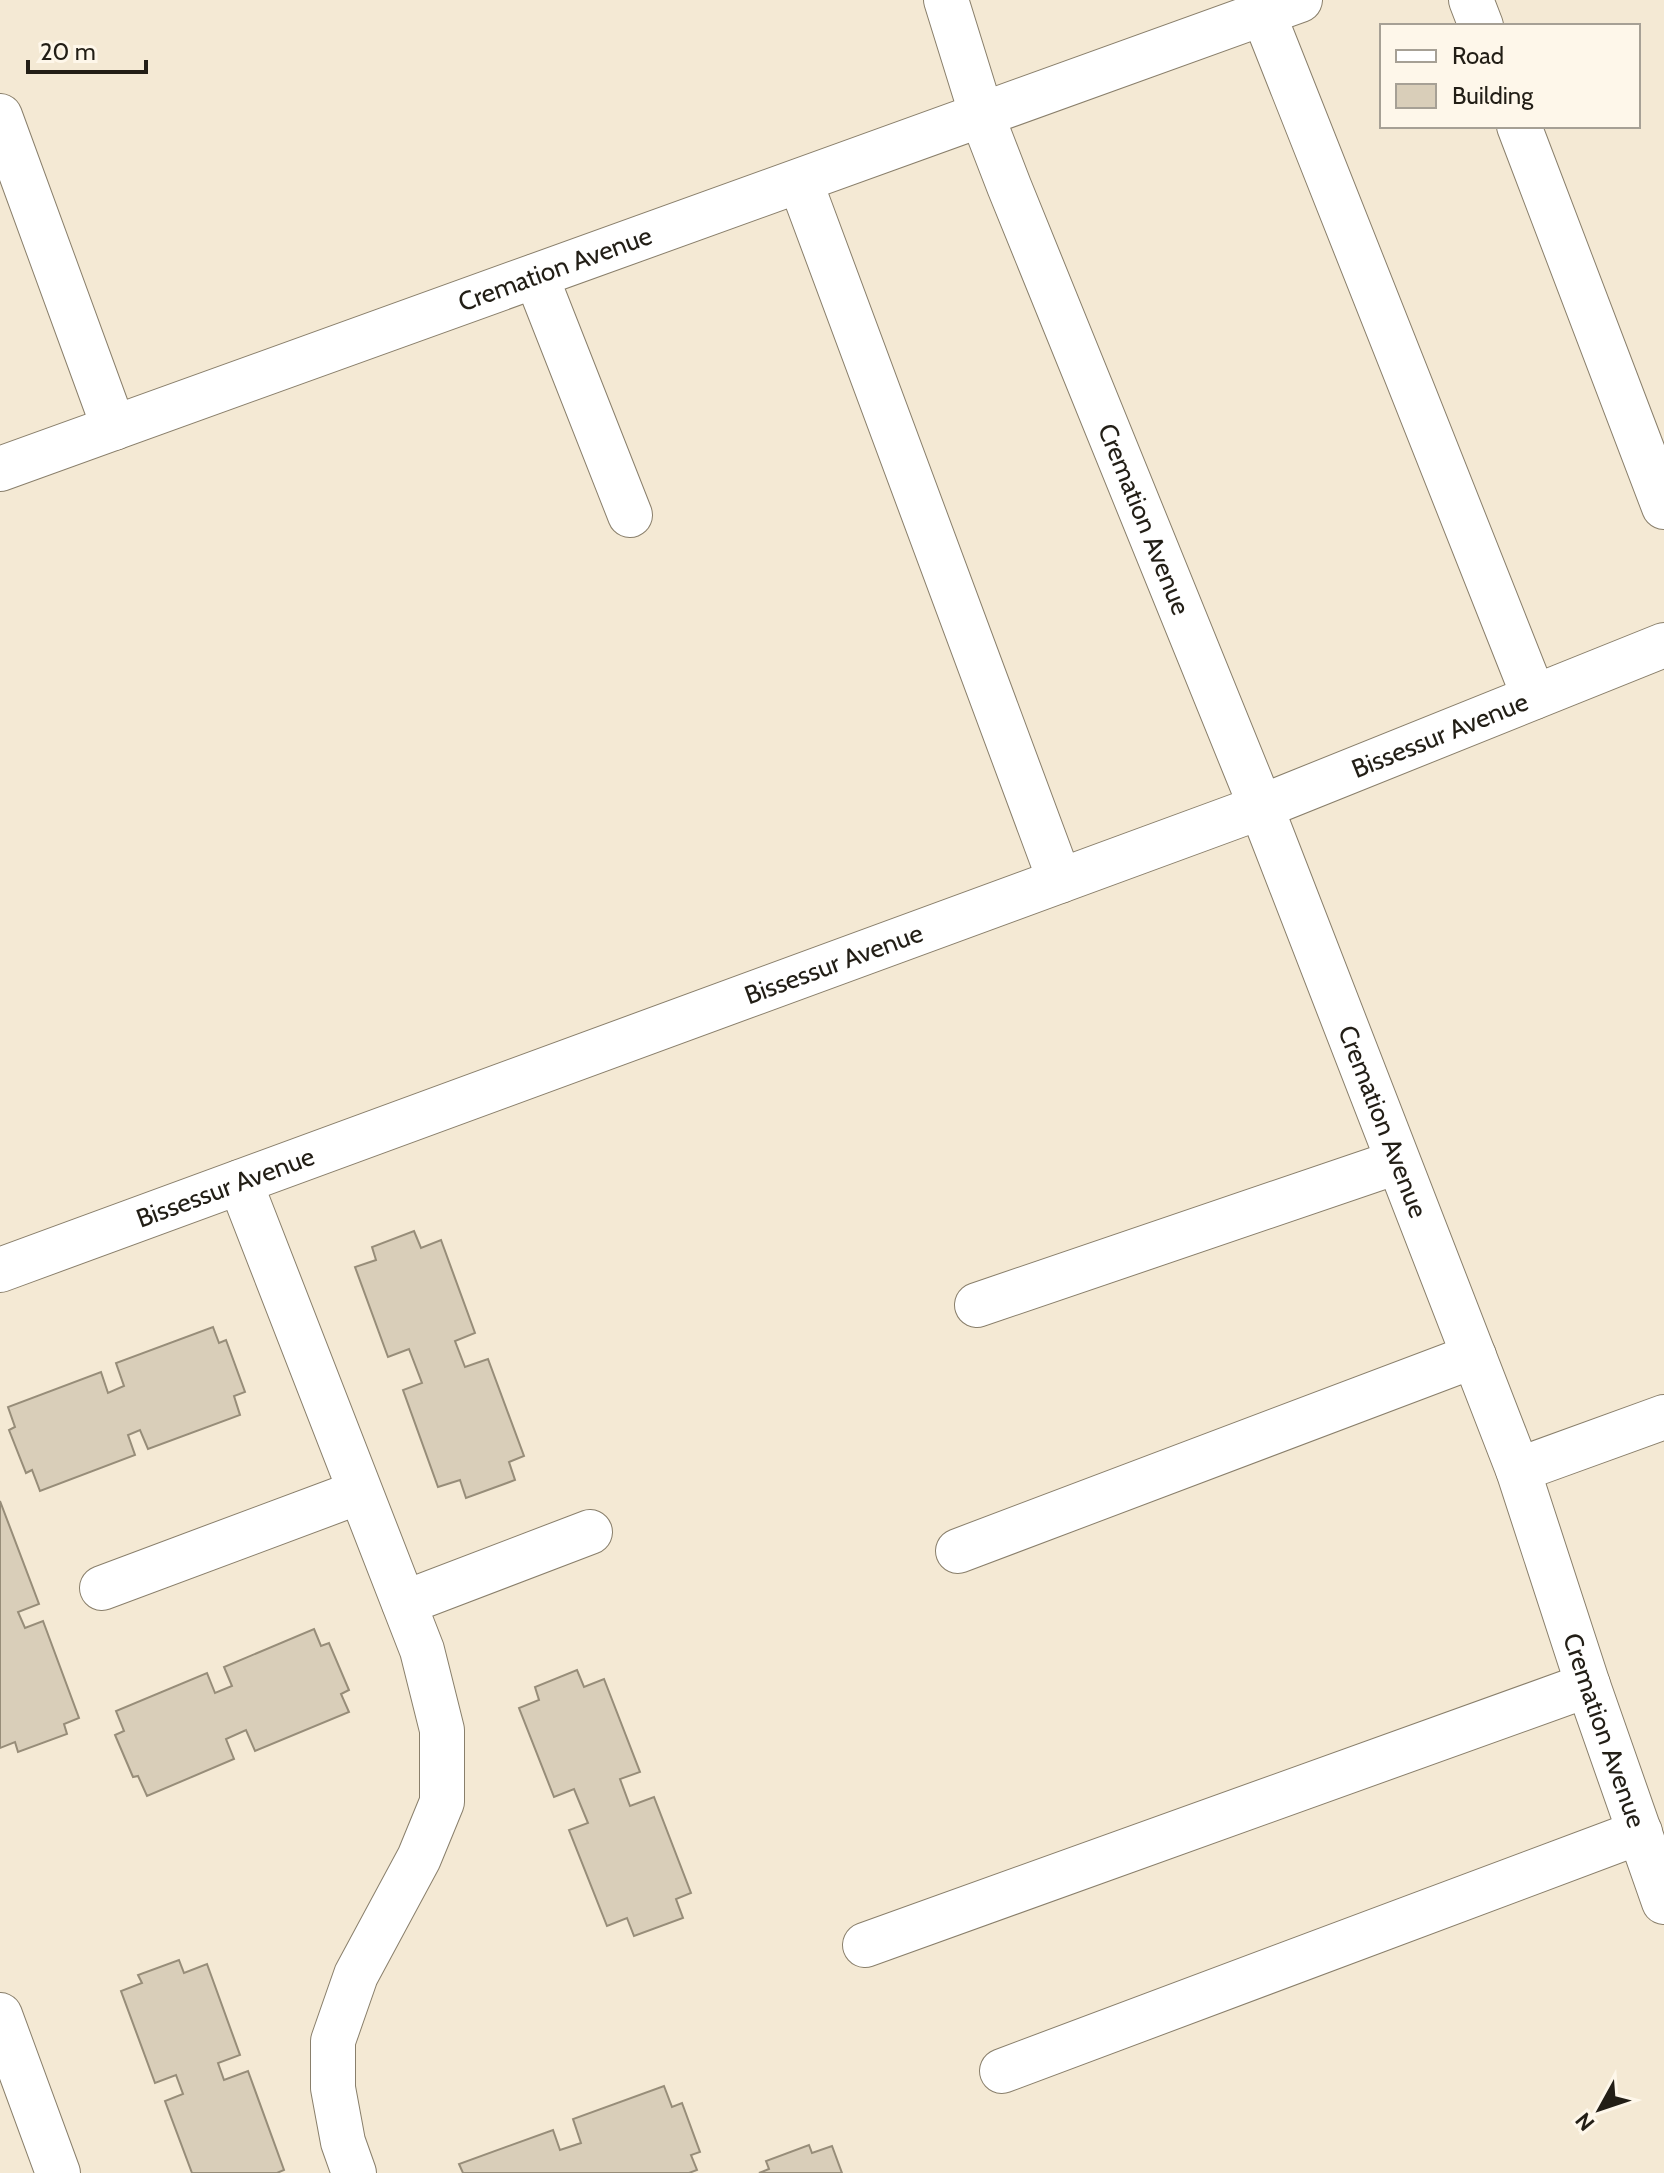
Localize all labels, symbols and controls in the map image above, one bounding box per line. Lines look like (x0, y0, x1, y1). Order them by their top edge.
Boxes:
scale bar (28, 24, 146, 74)
legend (1380, 24, 1640, 128)
text: 20 m (40, 37, 96, 66)
text: Road (1452, 41, 1504, 70)
text: Building (1452, 81, 1534, 110)
street label: Cremation Avenue (454, 219, 656, 318)
street label: Cremation Avenue (1091, 419, 1197, 619)
street label: Bissessur Avenue (1347, 685, 1533, 785)
street label: Bissessur Avenue (740, 917, 927, 1011)
street label: Cremation Avenue (1331, 1021, 1435, 1222)
street label: Bissessur Avenue (132, 1140, 319, 1235)
street label: Cremation Avenue (1556, 1629, 1653, 1832)
north arrow (1560, 2069, 1640, 2149)
text: N (1570, 2107, 1600, 2136)

